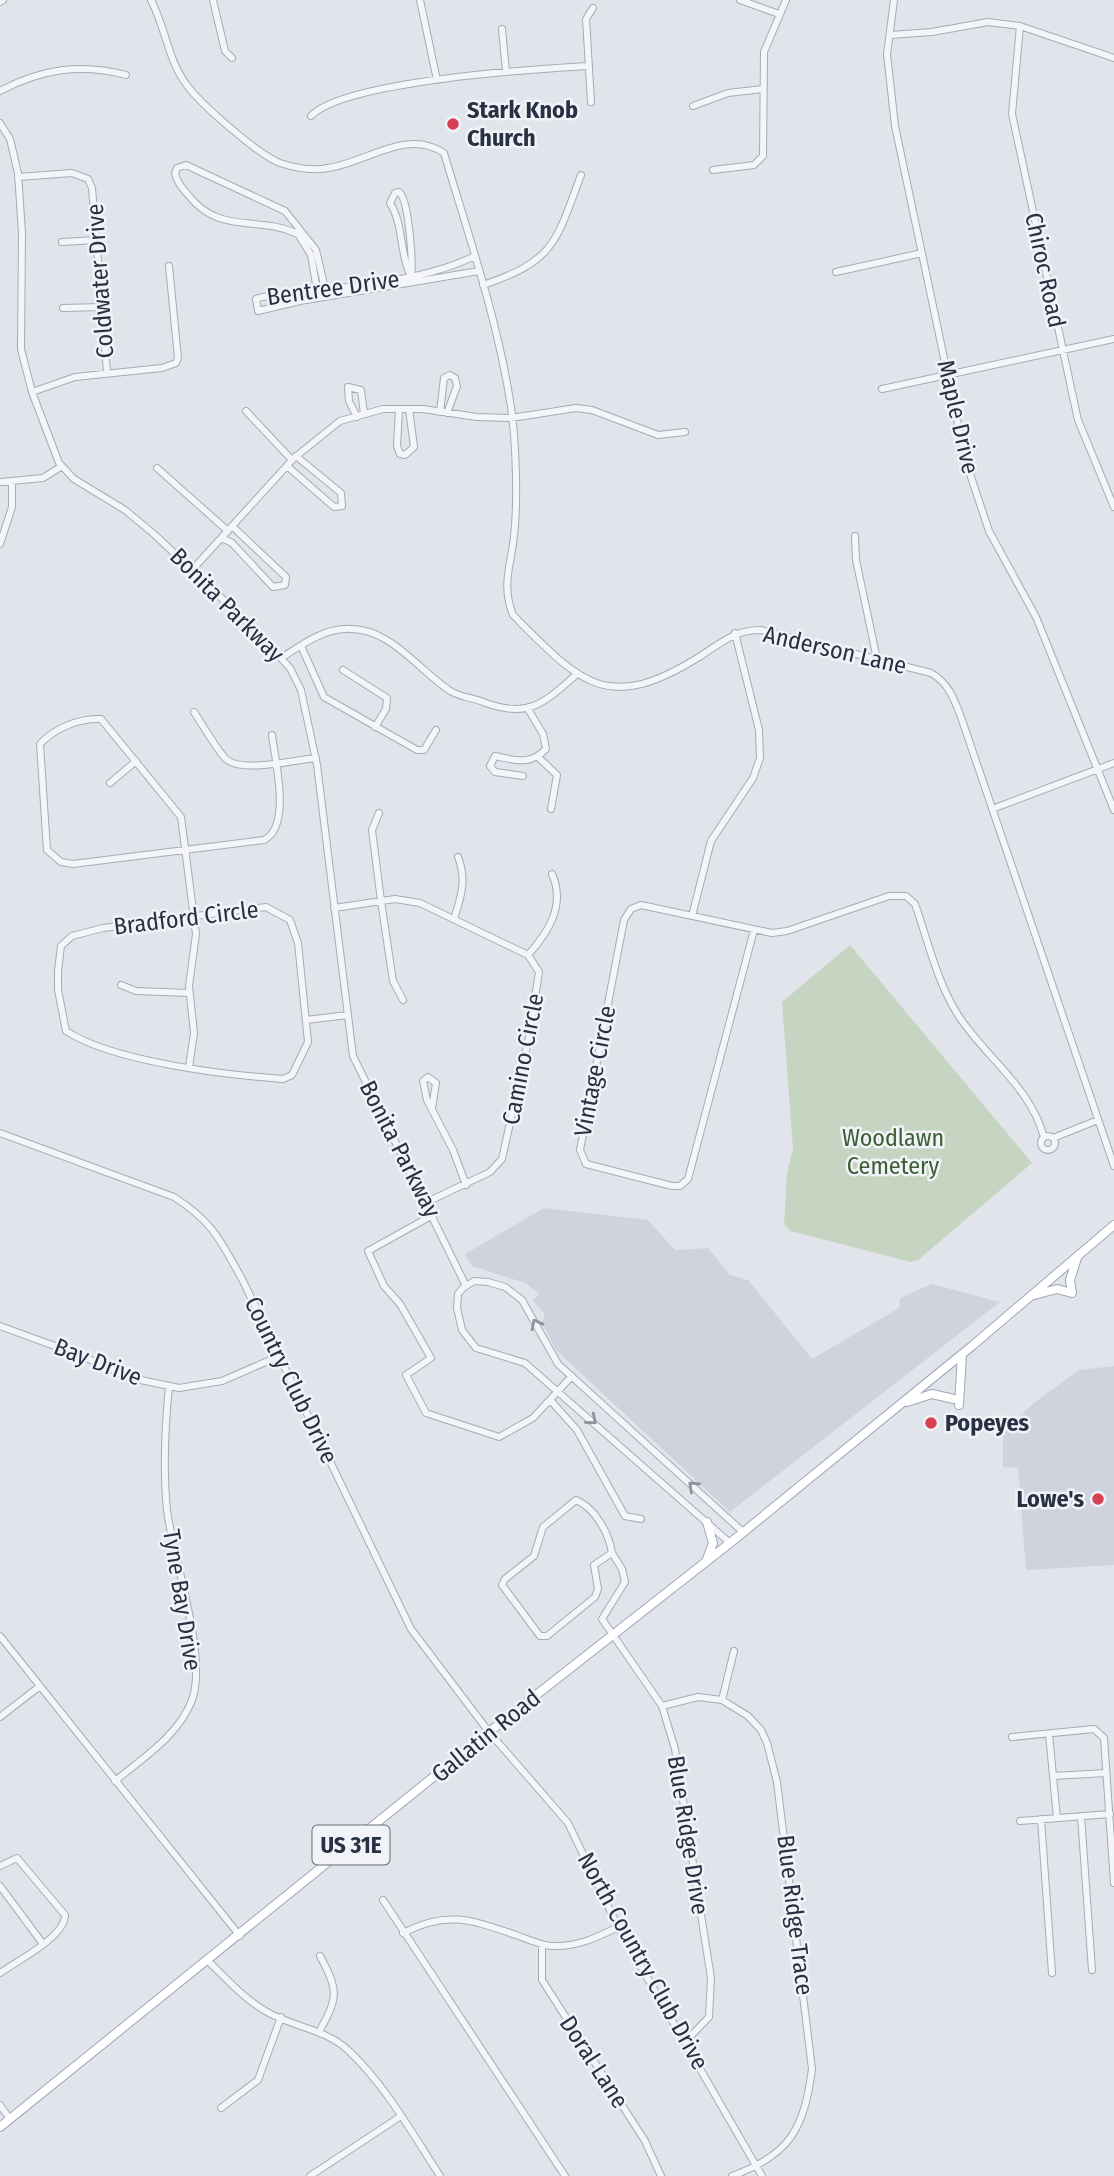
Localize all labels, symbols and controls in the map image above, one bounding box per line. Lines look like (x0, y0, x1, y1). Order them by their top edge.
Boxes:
place label: Stark Knob Church (467, 96, 578, 152)
marker: Stark Knob Church (445, 116, 461, 132)
street label: Coldwater Drive (81, 203, 119, 359)
street label: Chiroc Road (1019, 210, 1071, 330)
street label: Bentree Drive (265, 265, 401, 311)
street label: Maple Drive (931, 357, 985, 477)
street label: Bonita Parkway (164, 542, 290, 668)
street label: Anderson Lane (761, 620, 909, 680)
street label: Bradford Circle (112, 895, 260, 941)
street label: Camino Circle (497, 991, 549, 1127)
street label: Vintage Circle (569, 1003, 621, 1139)
street label: Bonita Parkway (354, 1076, 447, 1222)
park label: Woodlawn Cemetery (842, 1124, 944, 1180)
street label: Country Club Drive (238, 1292, 344, 1468)
one-way arrow (530, 1319, 544, 1331)
street label: Bay Drive (50, 1333, 146, 1391)
place label: Popeyes (945, 1409, 1030, 1437)
one-way arrow (584, 1412, 597, 1424)
marker: Popeyes (923, 1415, 939, 1431)
one-way arrow (688, 1482, 701, 1494)
place label: Lowe's (1016, 1485, 1084, 1513)
marker: Lowe's (1090, 1491, 1106, 1507)
street label: Tyne Bay Drive (157, 1527, 207, 1673)
street label: Gallatin Road (426, 1684, 546, 1788)
street label: Blue Ridge Drive (662, 1753, 714, 1917)
road number: US 31E (312, 1826, 390, 1864)
street label: Blue Ridge Trace (771, 1833, 819, 1997)
street label: North Country Club Drive (572, 1848, 714, 2074)
street label: Doral Lane (554, 2011, 634, 2113)

